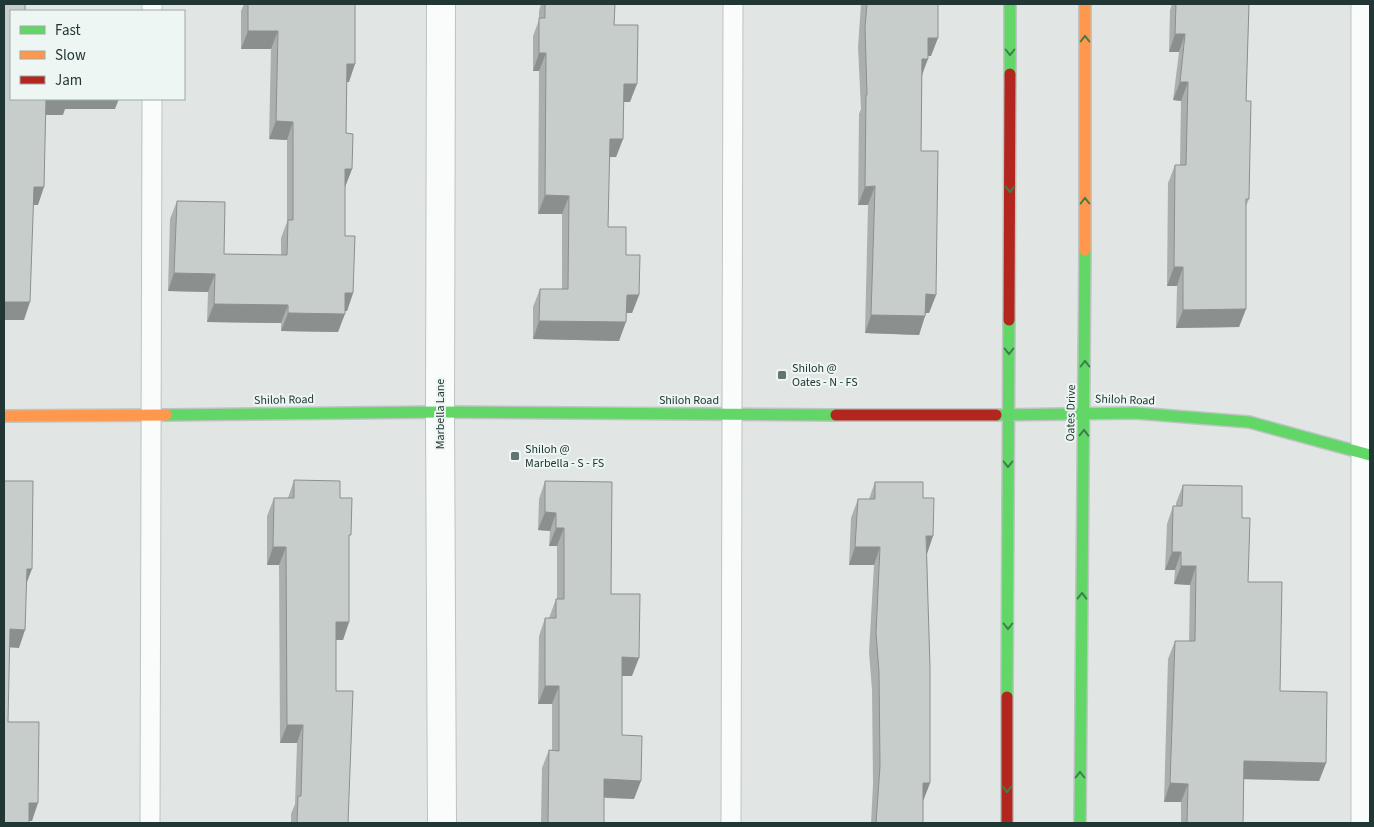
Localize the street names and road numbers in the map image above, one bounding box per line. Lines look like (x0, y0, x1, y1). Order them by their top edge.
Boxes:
street label: Marbella Lane (432, 379, 449, 449)
street label: Oates Drive (1062, 384, 1080, 442)
street label: Shiloh Road (1095, 390, 1155, 410)
street label: Shiloh Road (254, 391, 314, 409)
street label: Shiloh Road (659, 392, 719, 409)

